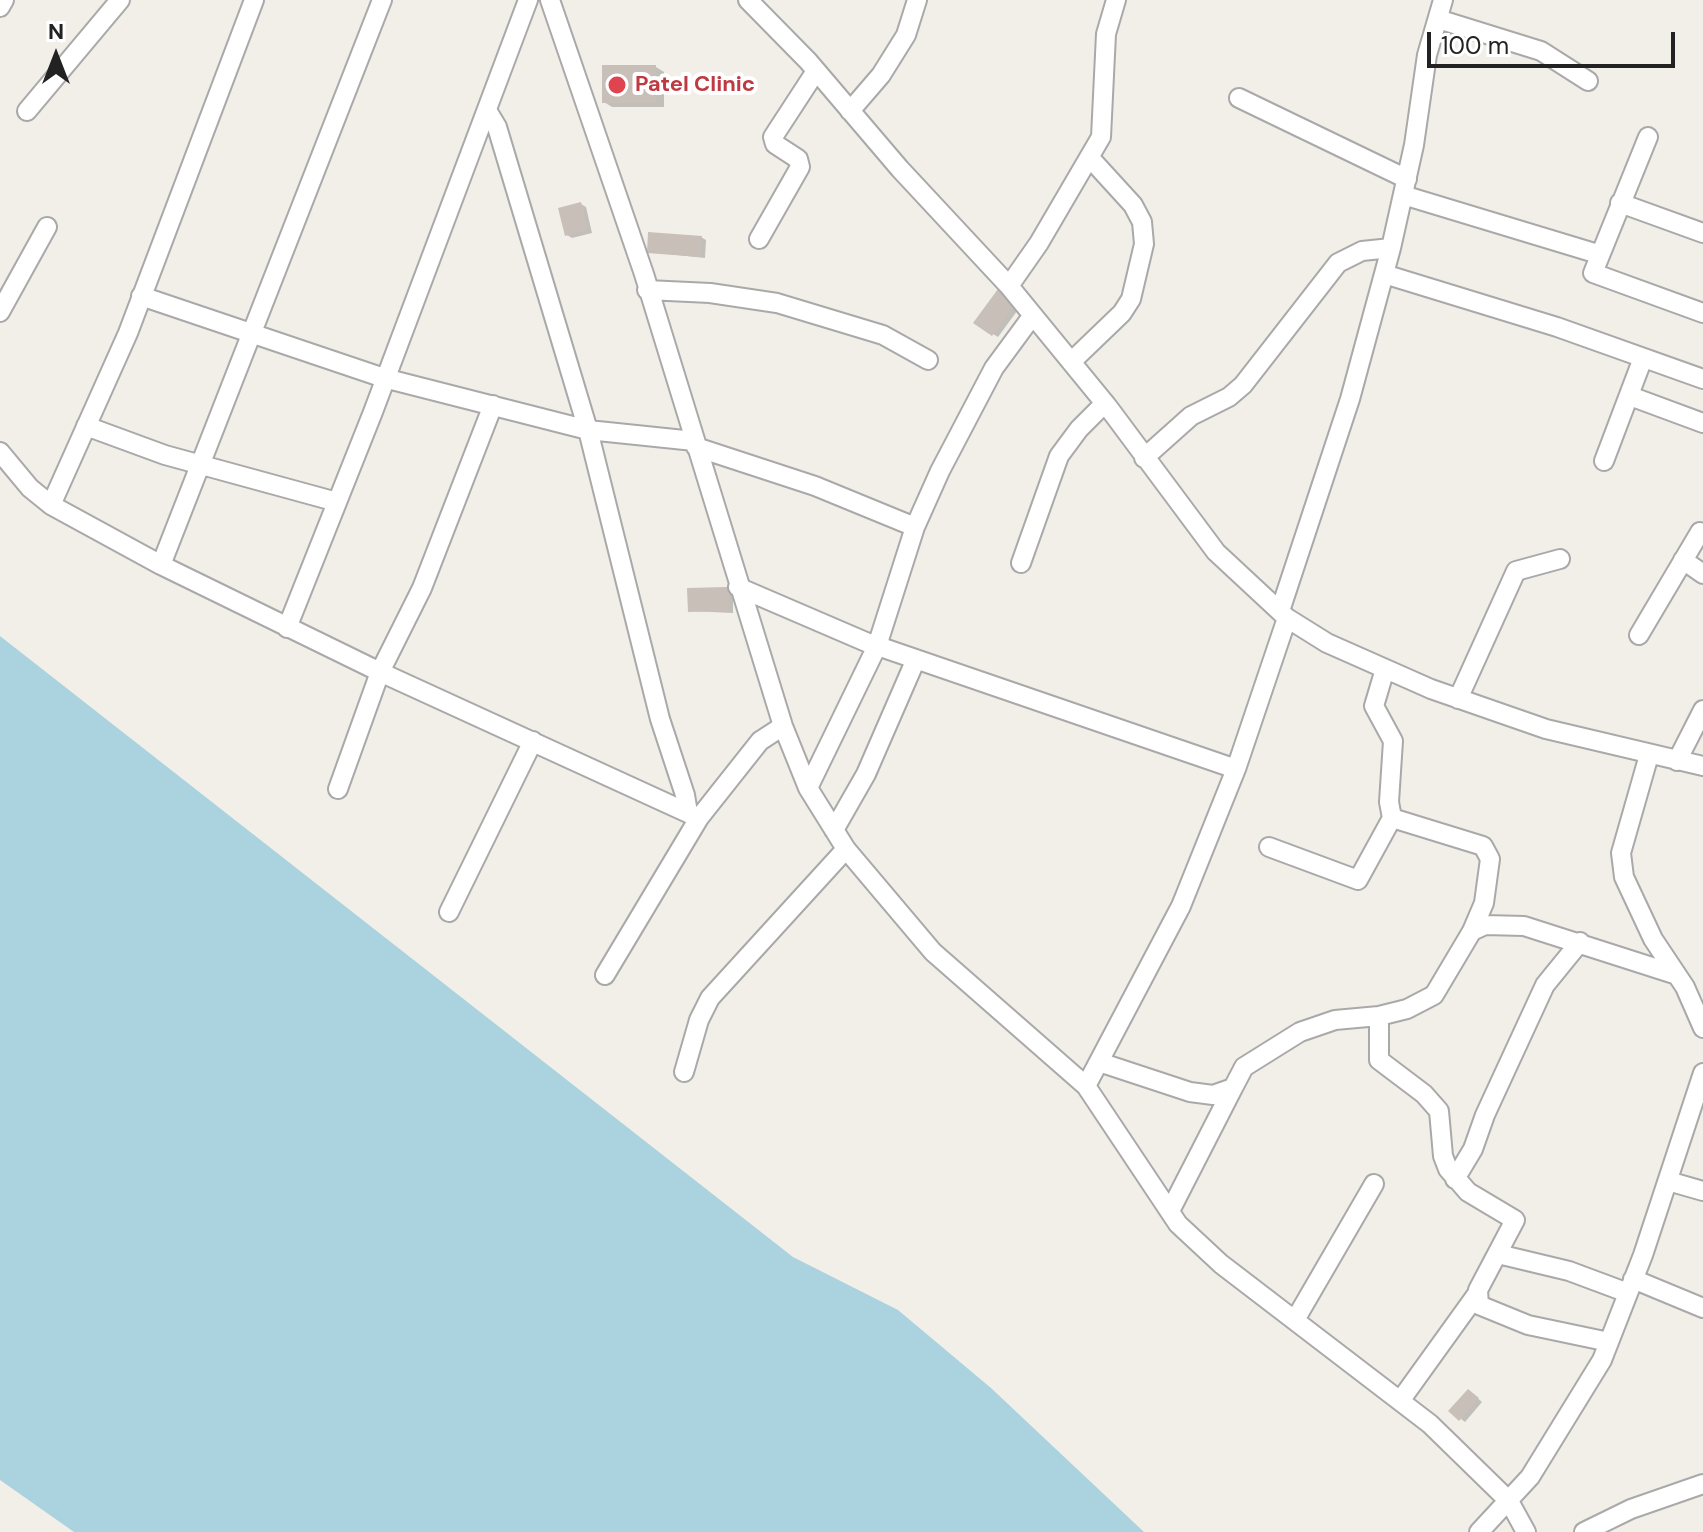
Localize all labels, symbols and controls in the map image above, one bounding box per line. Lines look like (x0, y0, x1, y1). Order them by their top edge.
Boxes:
north arrow (16, 16, 96, 96)
scale bar (1431, 16, 1679, 66)
text: N (48, 17, 64, 46)
text: 100 m (1441, 30, 1509, 61)
place label: Patel Clinic (635, 72, 755, 98)
marker: Patel Clinic (606, 74, 628, 96)

